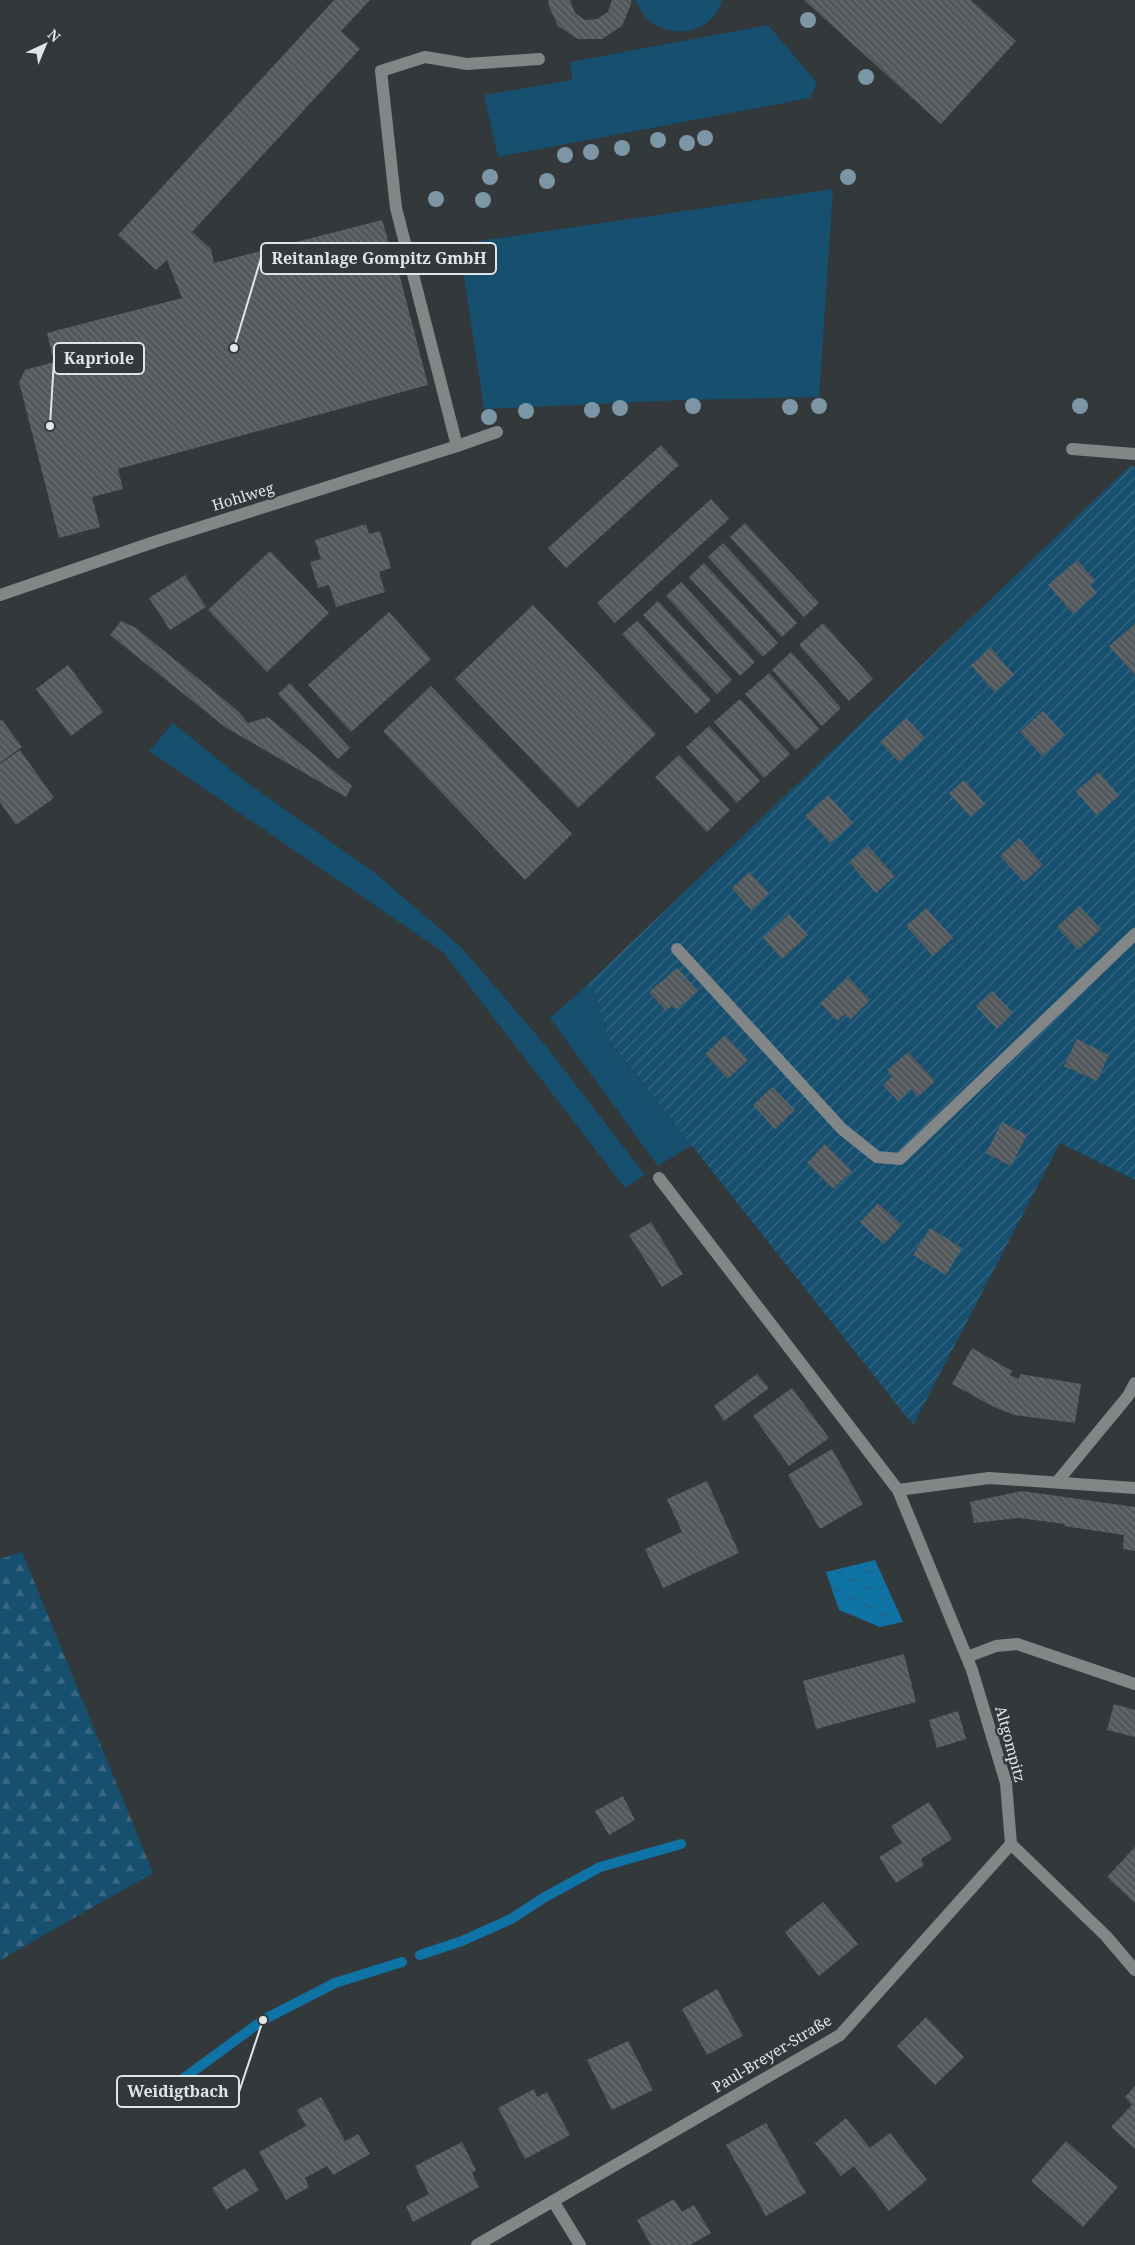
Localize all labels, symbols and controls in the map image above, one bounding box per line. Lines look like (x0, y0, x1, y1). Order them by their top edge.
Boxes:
north arrow (20, 20, 70, 70)
text: N (44, 25, 65, 46)
callout: Reitanlage Gompitz GmbH (261, 243, 496, 274)
text: Reitanlage Gompitz GmbH (272, 247, 487, 269)
callout: Kapriole (54, 343, 144, 374)
text: Kapriole (64, 347, 134, 369)
street label: Hohlweg (209, 477, 276, 515)
street label: Altgompitz (991, 1703, 1031, 1784)
street label: Paul-Breyer-Straße (708, 2010, 835, 2097)
callout: Weidigtbach (117, 2076, 239, 2107)
text: Weidigtbach (127, 2080, 229, 2102)

